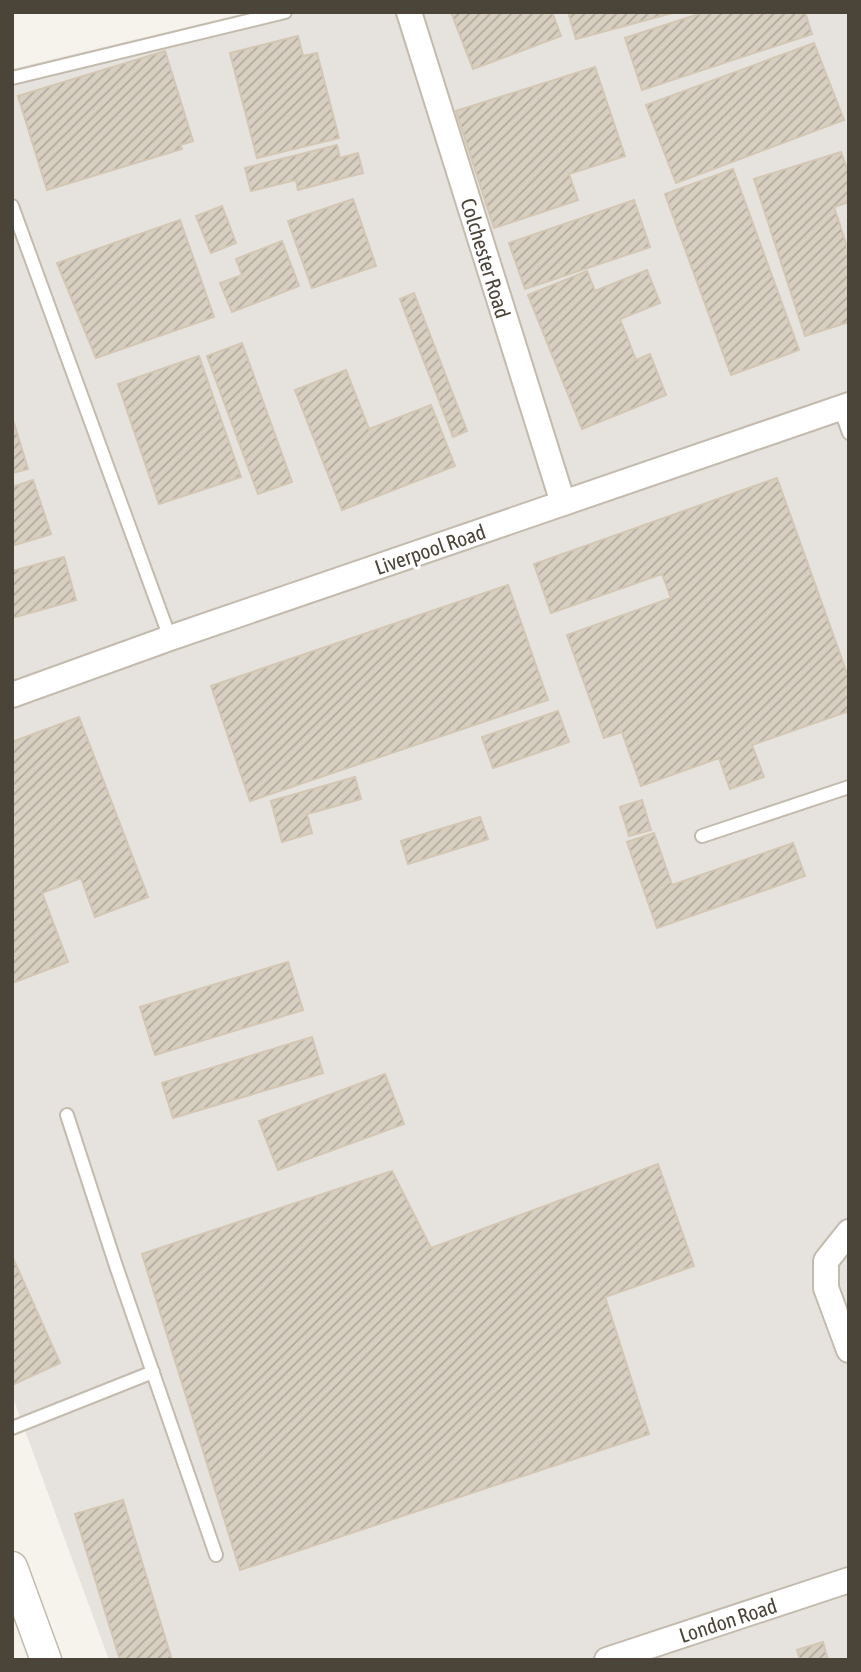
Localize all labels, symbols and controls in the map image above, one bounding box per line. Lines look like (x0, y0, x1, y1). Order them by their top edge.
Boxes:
street label: Colchester Road (456, 195, 516, 321)
street label: Liverpool Road (372, 519, 488, 579)
street label: London Road (676, 1593, 780, 1647)

